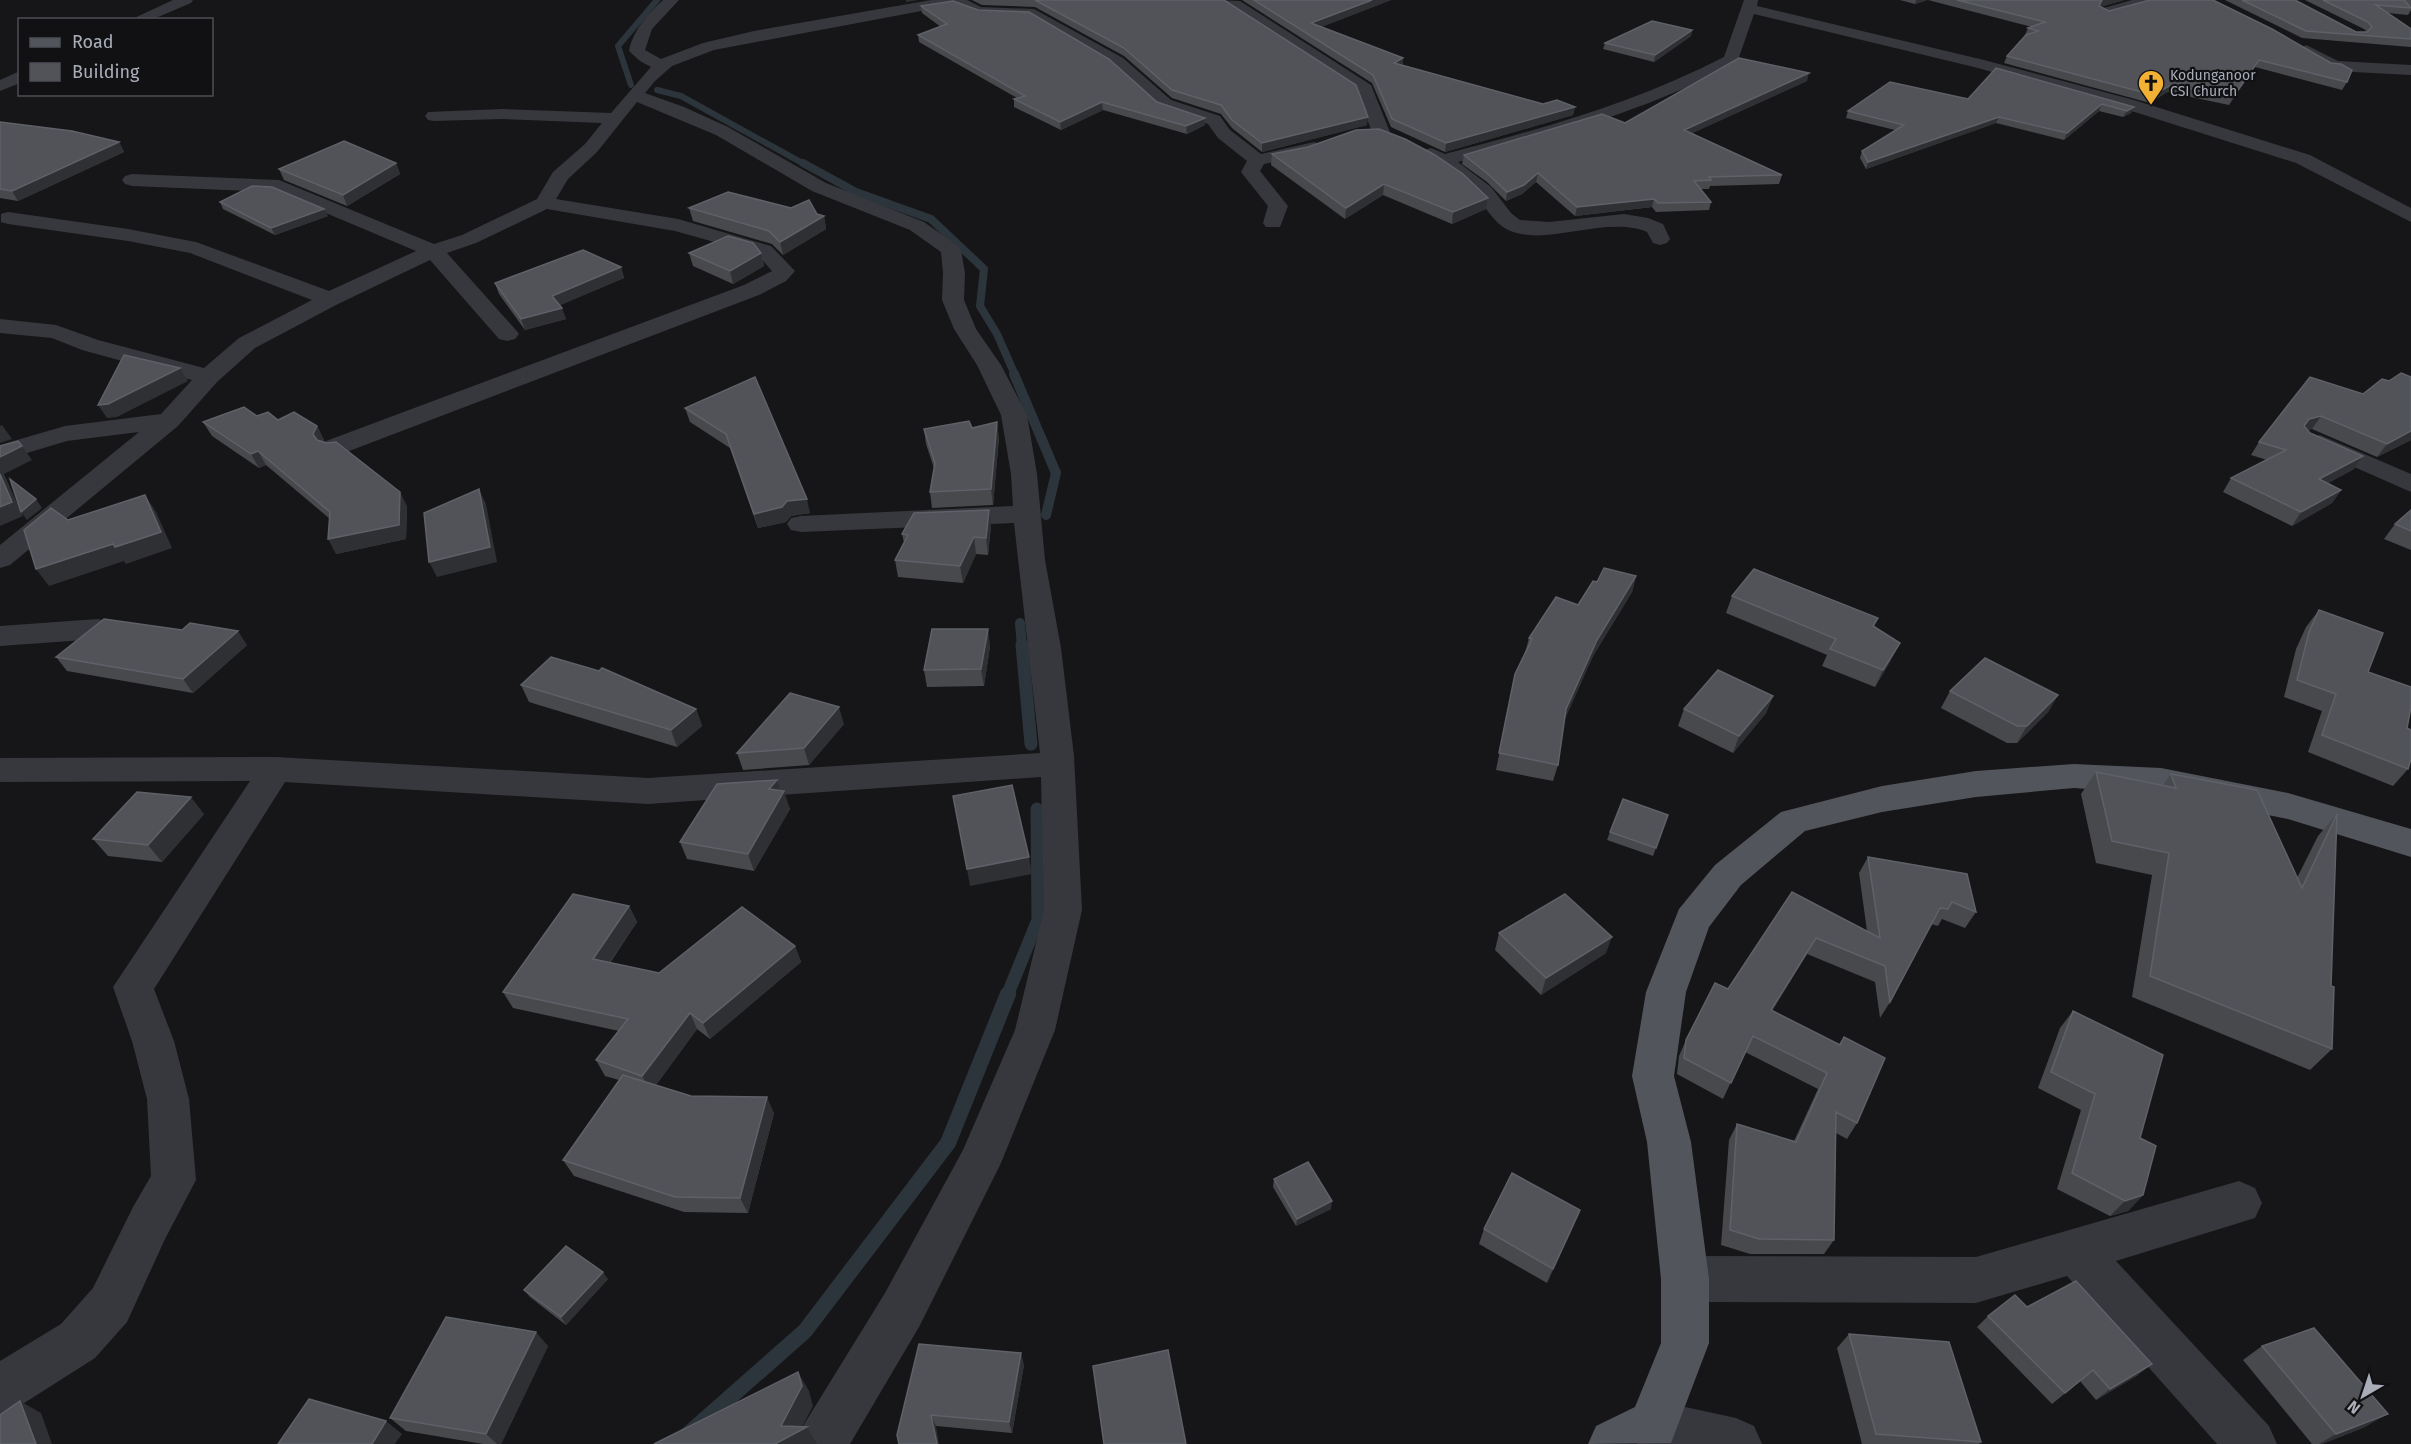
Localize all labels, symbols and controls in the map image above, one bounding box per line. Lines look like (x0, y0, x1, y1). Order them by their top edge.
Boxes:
legend (18, 18, 213, 96)
text: Road (72, 31, 114, 53)
text: Building (72, 61, 140, 83)
place label: Kodunganoor CSI Church (2170, 67, 2256, 100)
church icon: Kodunganoor CSI Church (2136, 68, 2166, 106)
north arrow (2333, 1366, 2393, 1426)
text: N (2344, 1397, 2364, 1418)

